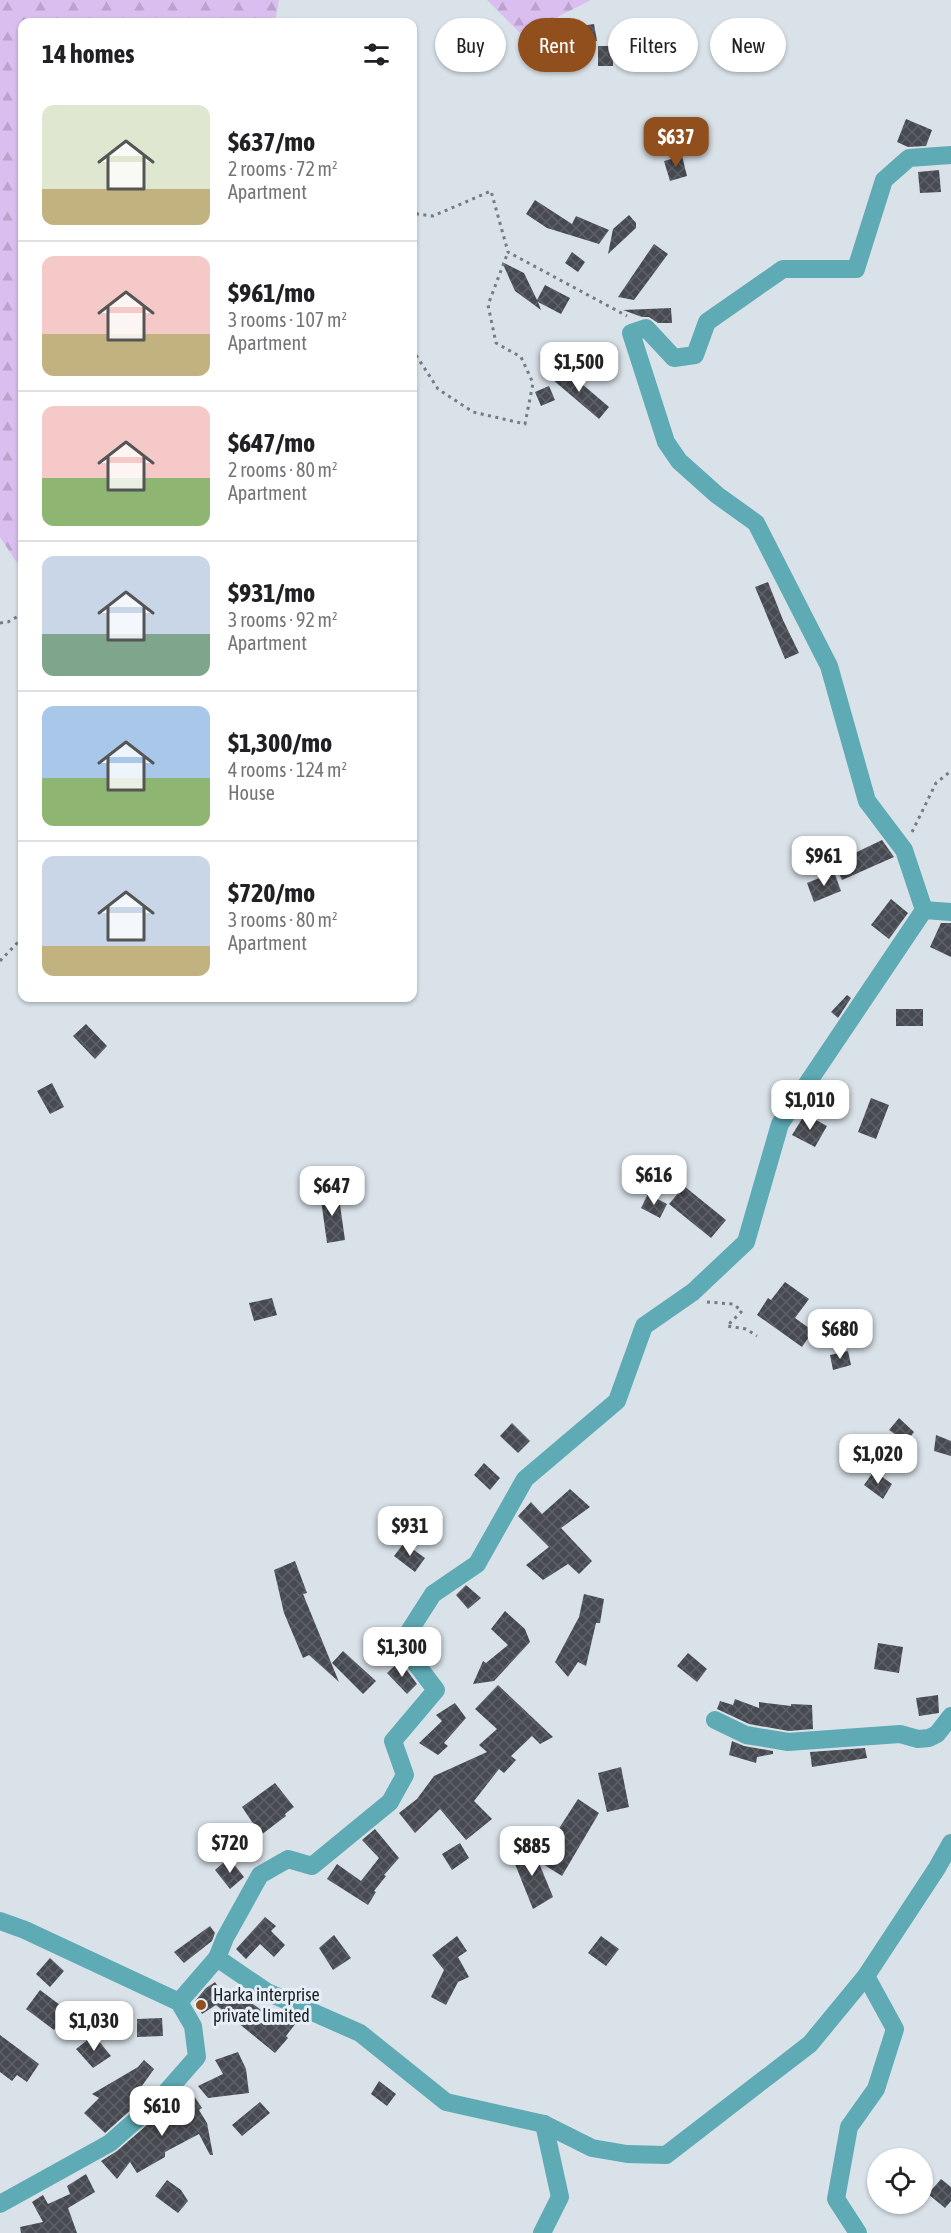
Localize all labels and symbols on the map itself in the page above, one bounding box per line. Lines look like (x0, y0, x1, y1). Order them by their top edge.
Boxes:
pin: $637 (640, 117, 712, 168)
pin: $1,500 (530, 342, 628, 393)
pin: $961 (788, 836, 860, 887)
pin: $1,010 (761, 1080, 859, 1131)
pin: $616 (618, 1155, 690, 1206)
pin: $647 (296, 1166, 368, 1217)
pin: $680 (804, 1309, 876, 1360)
pin: $1,020 (829, 1434, 927, 1485)
pin: $931 (374, 1506, 446, 1557)
pin: $1,300 (353, 1627, 451, 1678)
pin: $720 (194, 1823, 266, 1874)
pin: $885 (496, 1826, 568, 1877)
place label: Harka interprise private limited (213, 1984, 320, 2026)
marker: Harka interprise private limited (194, 1998, 208, 2012)
pin: $1,030 (45, 2001, 143, 2052)
pin: $610 (126, 2086, 198, 2137)

